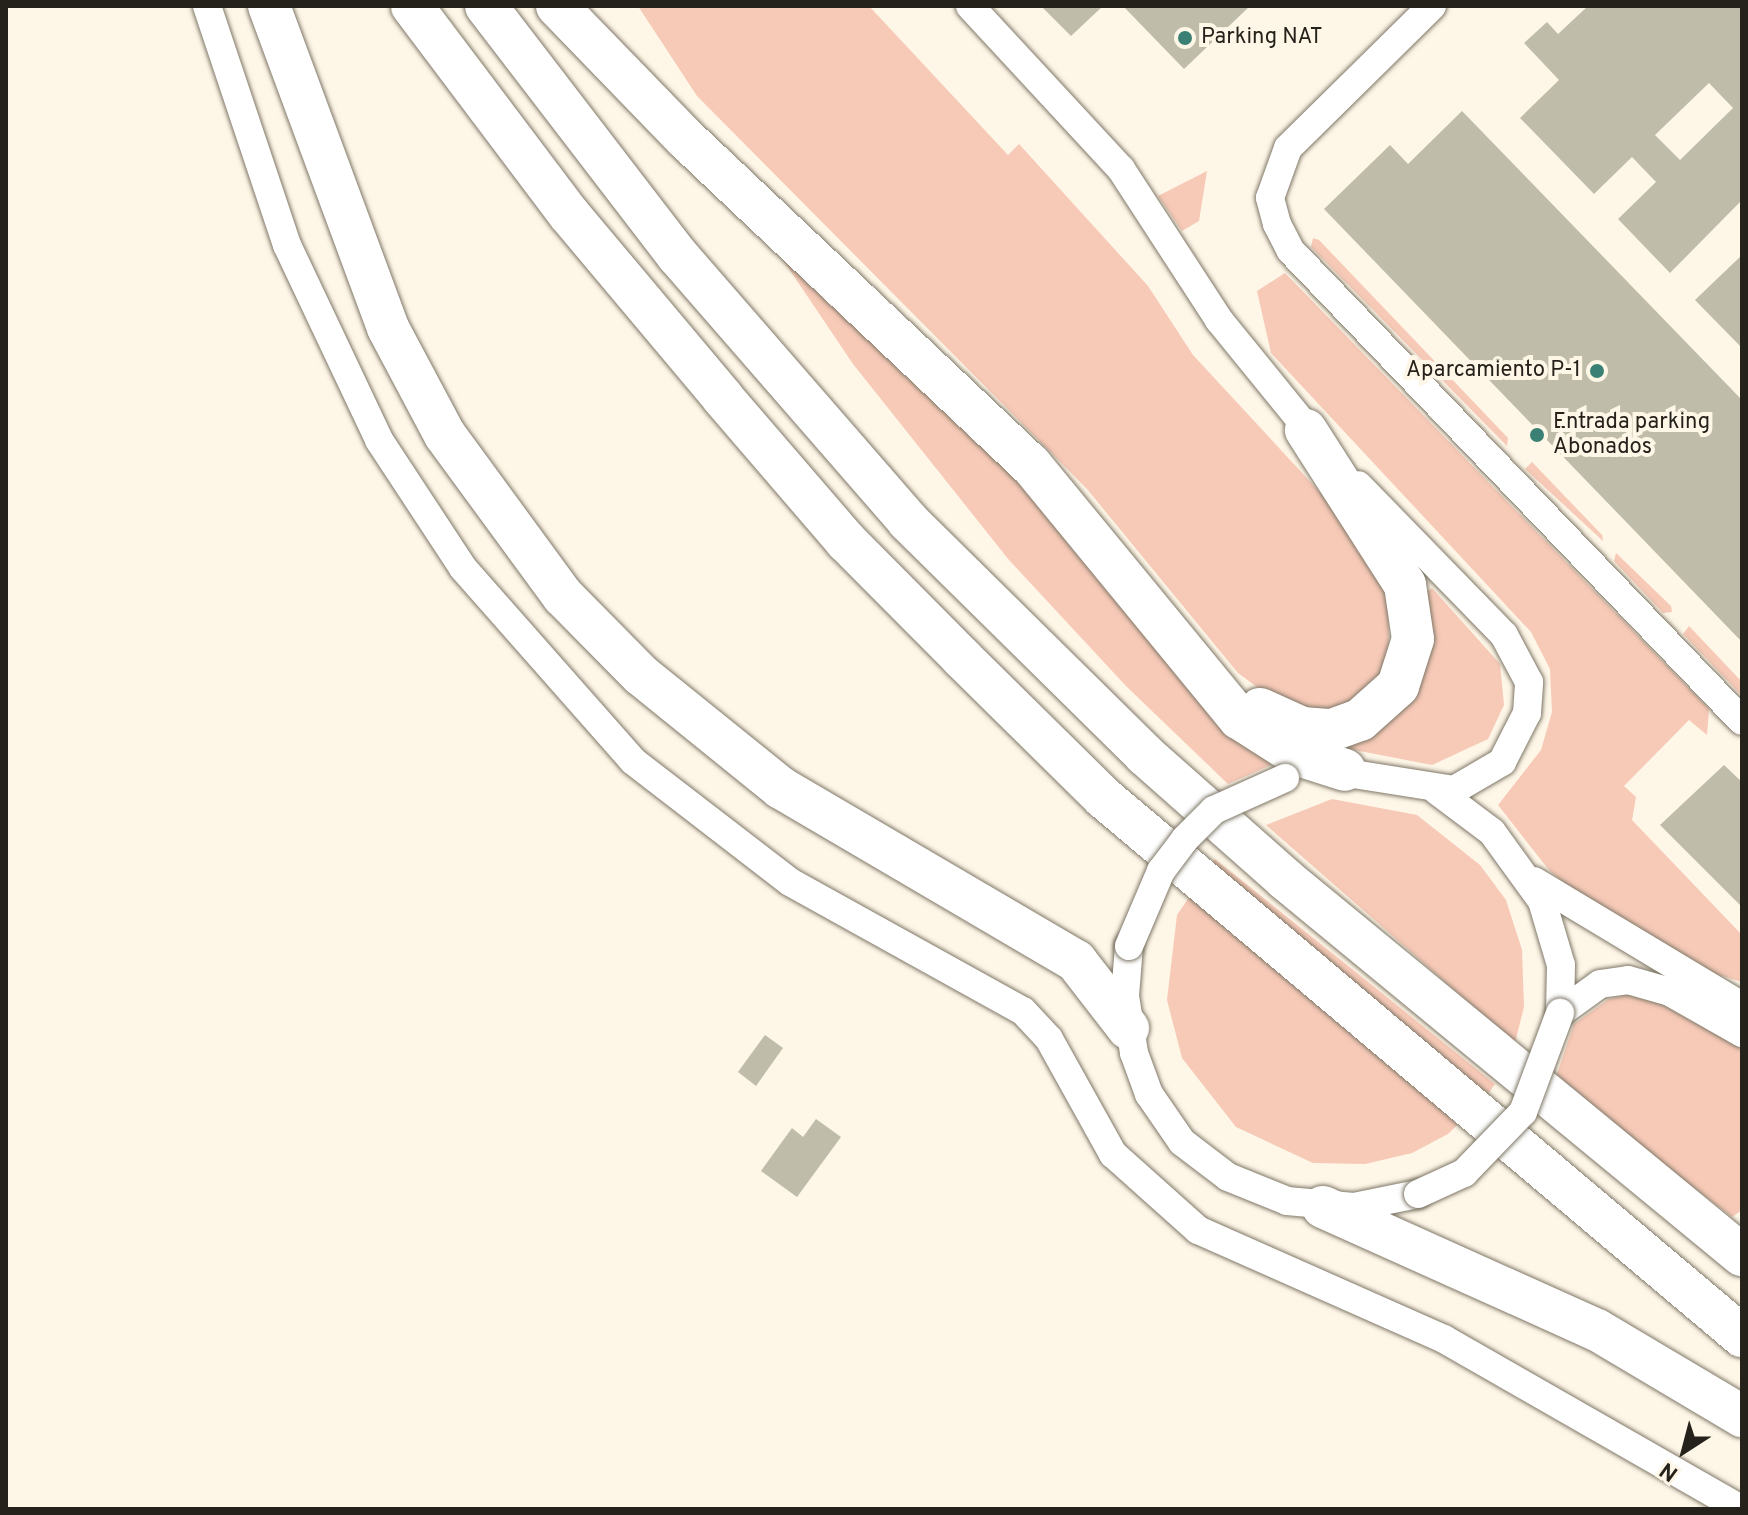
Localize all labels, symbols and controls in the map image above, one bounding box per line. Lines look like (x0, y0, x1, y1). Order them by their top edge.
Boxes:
place label: Parking NAT (1201, 25, 1323, 51)
marker: Parking NAT (1176, 29, 1194, 47)
place label: Aparcamiento P-1 (1406, 358, 1581, 384)
marker: Aparcamiento P-1 (1588, 362, 1606, 380)
place label: Entrada parking Abonados (1553, 409, 1710, 460)
marker: Entrada parking Abonados (1528, 426, 1546, 444)
north arrow (1644, 1411, 1724, 1491)
text: N (1655, 1455, 1684, 1486)

